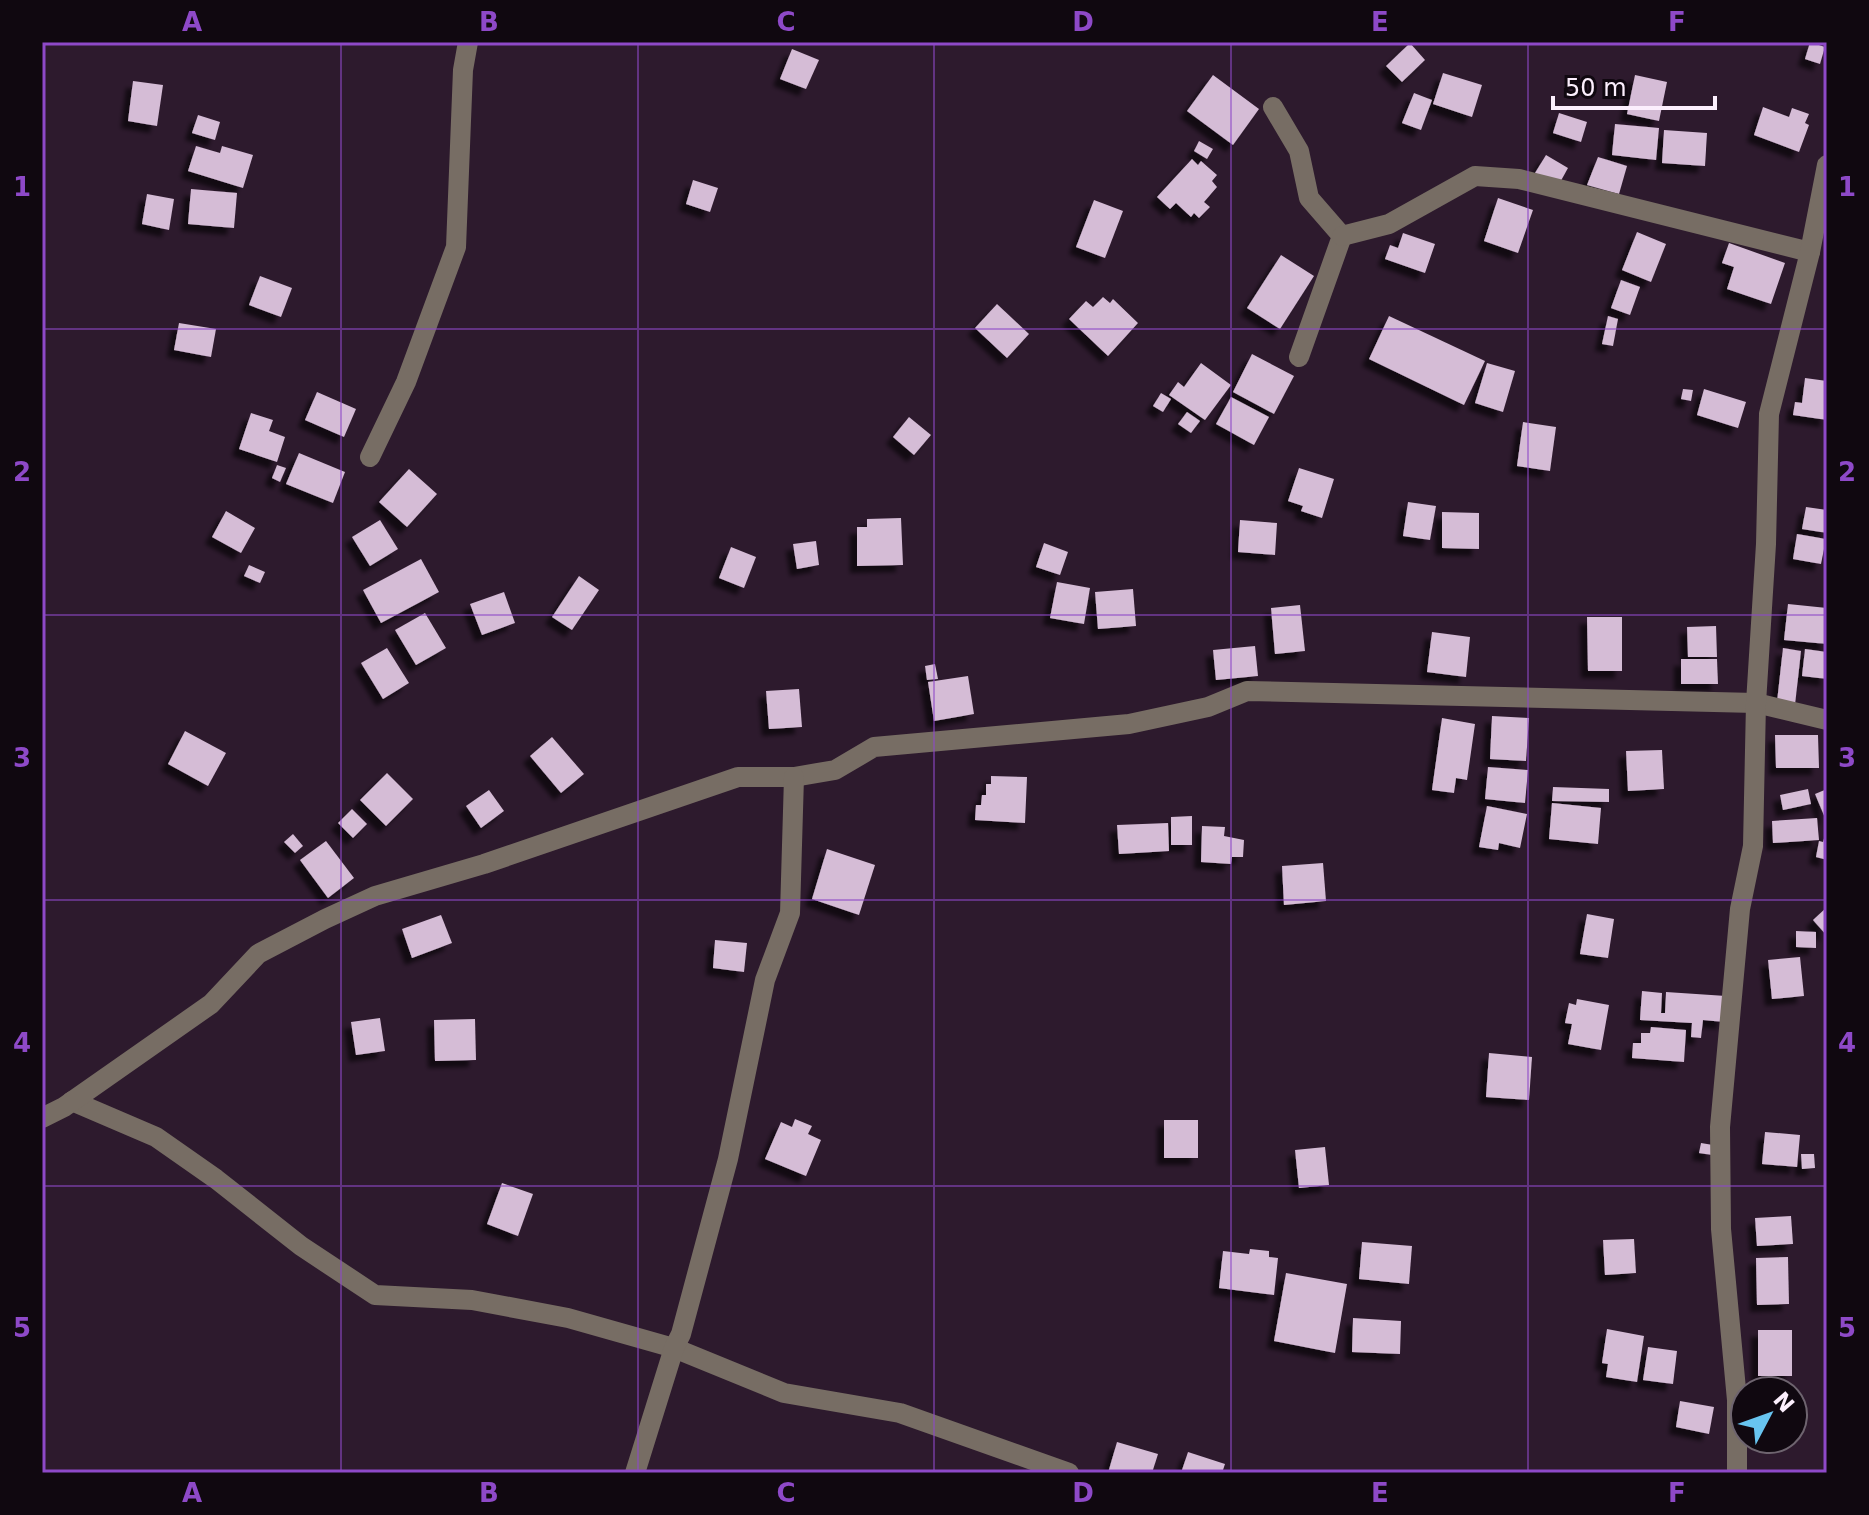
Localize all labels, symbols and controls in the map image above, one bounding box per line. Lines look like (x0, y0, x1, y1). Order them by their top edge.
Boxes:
text: A (182, 7, 202, 37)
text: B (479, 7, 499, 37)
text: C (776, 7, 796, 37)
text: D (1072, 7, 1094, 37)
text: E (1371, 7, 1389, 37)
text: F (1668, 7, 1686, 37)
scale bar (1553, 60, 1715, 110)
text: 50 m (1565, 74, 1627, 102)
text: 1 (13, 172, 31, 202)
text: 1 (1838, 172, 1856, 202)
text: 2 (13, 457, 31, 487)
text: 2 (1838, 457, 1856, 487)
text: 3 (13, 743, 31, 773)
text: 3 (1838, 743, 1856, 773)
text: 4 (13, 1028, 31, 1058)
text: 4 (1838, 1028, 1856, 1058)
text: 5 (13, 1313, 31, 1343)
text: 5 (1838, 1313, 1856, 1343)
north arrow (1729, 1375, 1809, 1455)
text: N (1768, 1387, 1799, 1417)
text: A (182, 1478, 202, 1508)
text: B (479, 1478, 499, 1508)
text: C (776, 1478, 796, 1508)
text: D (1072, 1478, 1094, 1508)
text: E (1371, 1478, 1389, 1508)
text: F (1668, 1478, 1686, 1508)

